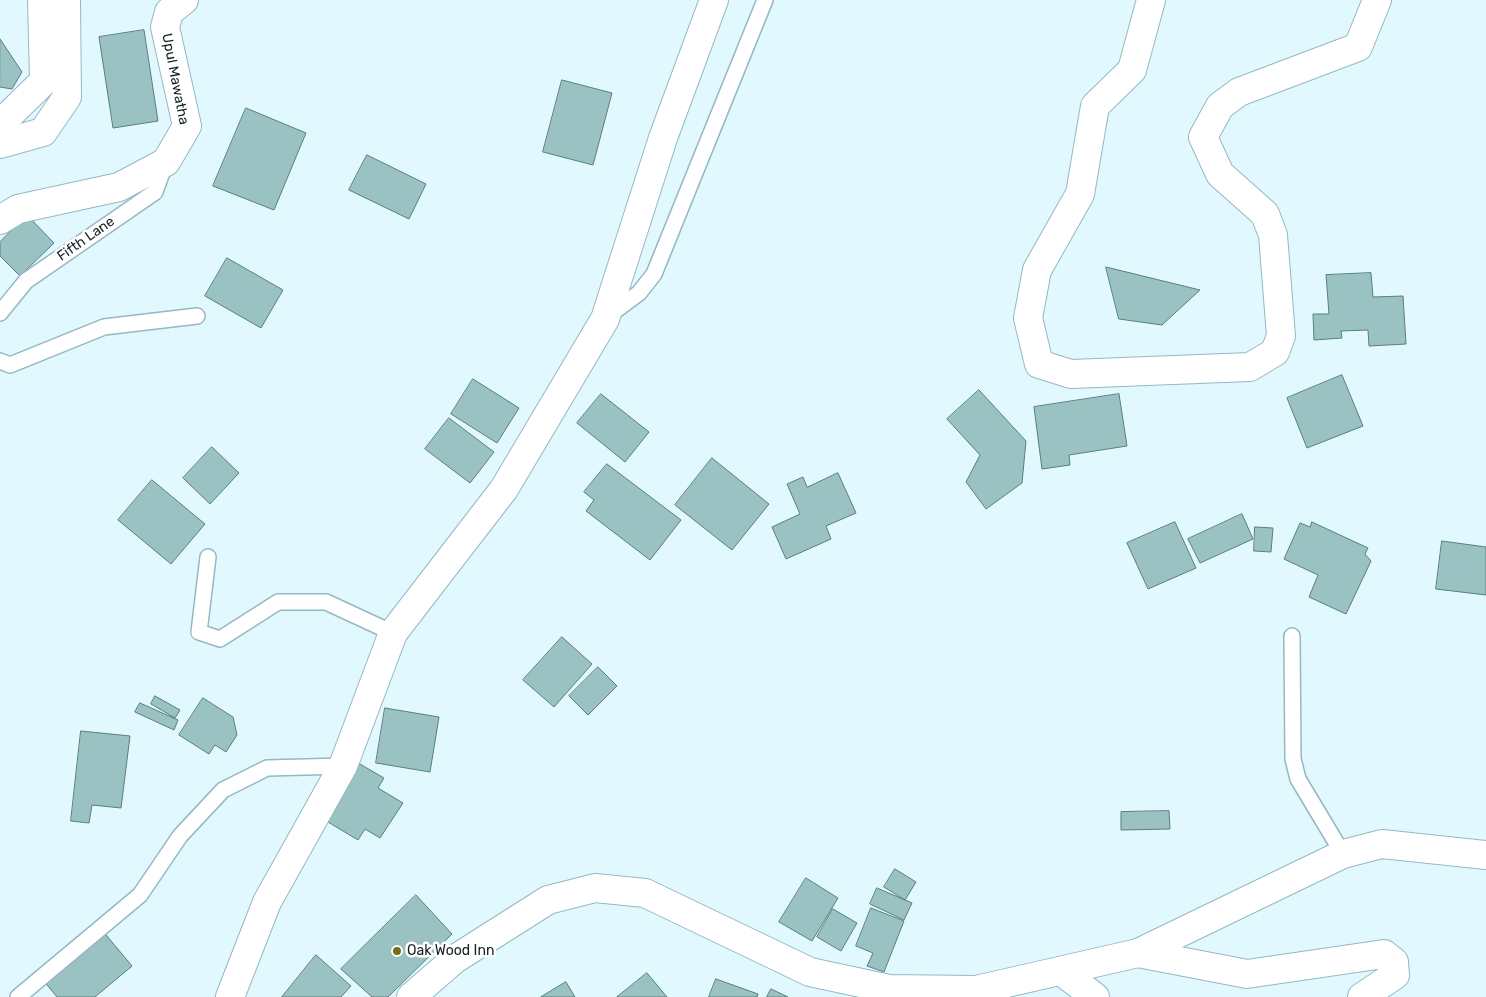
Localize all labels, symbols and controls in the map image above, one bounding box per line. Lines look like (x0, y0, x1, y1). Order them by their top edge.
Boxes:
street label: Upul Mawatha (158, 32, 192, 126)
street label: Fifth Lane (54, 213, 118, 265)
place label: Oak Wood Inn (407, 943, 494, 959)
marker: Oak Wood Inn (391, 945, 403, 957)

